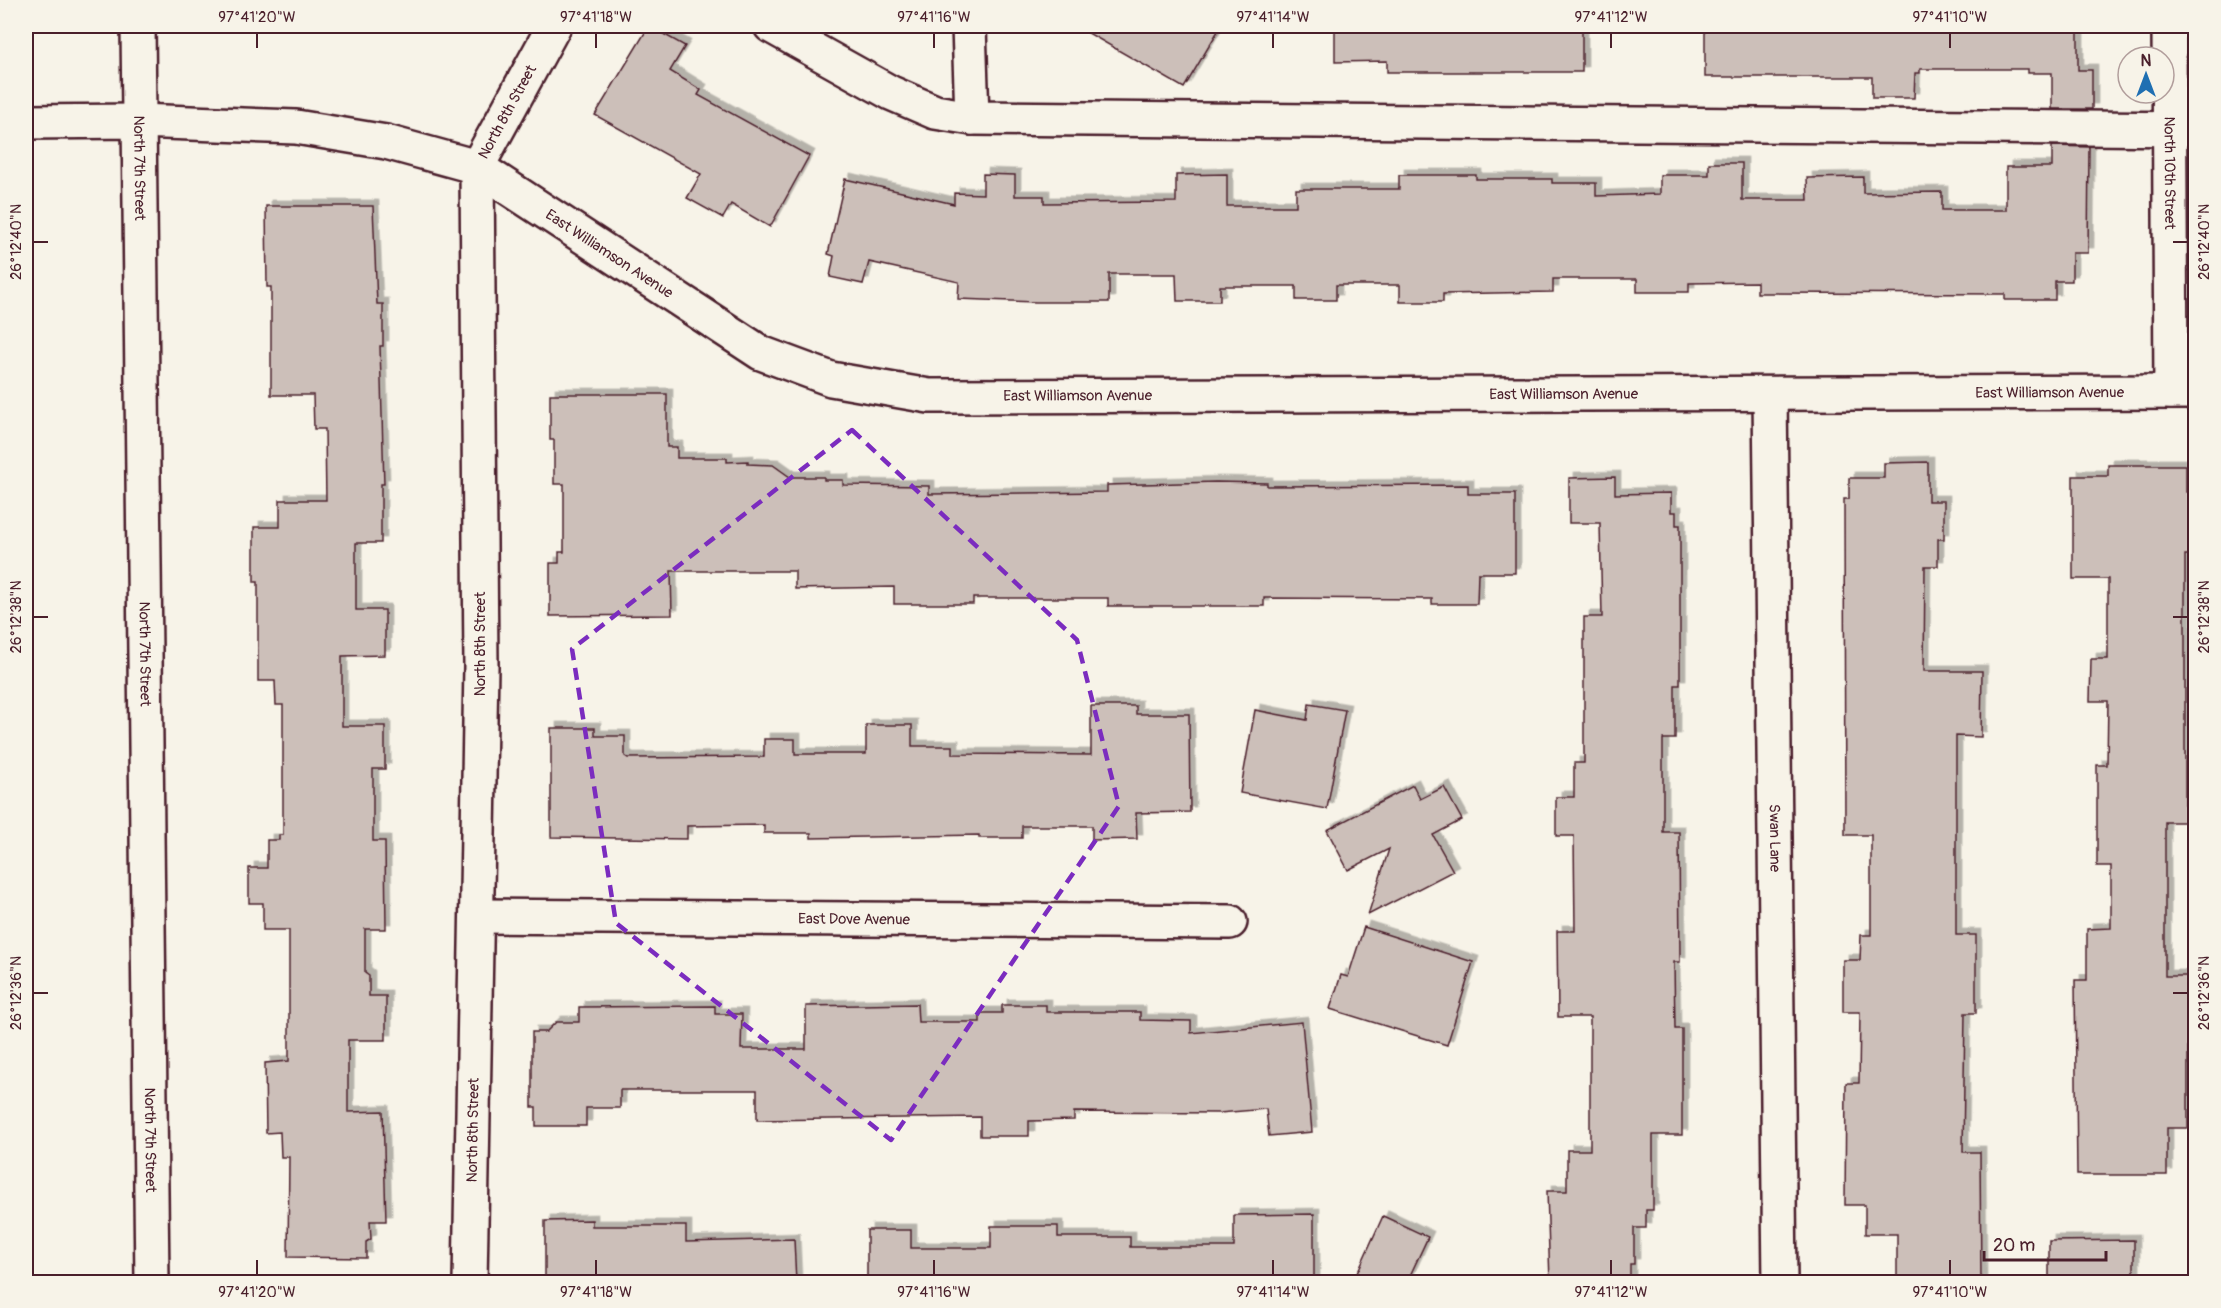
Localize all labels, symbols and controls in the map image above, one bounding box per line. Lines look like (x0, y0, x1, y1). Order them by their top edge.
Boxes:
text: 97°41'20"W (218, 8, 296, 27)
text: 97°41'18"W (560, 8, 632, 27)
text: 97°41'16"W (897, 8, 971, 27)
text: 97°41'14"W (1236, 8, 1310, 27)
text: 97°41'12"W (1575, 8, 1648, 27)
text: 97°41'10"W (1913, 8, 1988, 27)
north arrow (2116, 45, 2176, 105)
text: N (2141, 51, 2152, 71)
street label: North 8th Street (474, 61, 541, 162)
street label: North 7th Street (129, 115, 150, 222)
street label: North 10th Street (2160, 116, 2180, 231)
text: 26°12'40"N (7, 204, 26, 280)
text: 26°12'40"N (2195, 204, 2214, 280)
street label: East Williamson Avenue (542, 205, 677, 303)
street label: East Williamson Avenue (1975, 383, 2125, 402)
street label: East Williamson Avenue (1489, 384, 1639, 404)
street label: East Williamson Avenue (1003, 386, 1153, 405)
text: 26°12'38"N (7, 580, 26, 654)
text: 26°12'38"N (2195, 580, 2214, 654)
street label: North 8th Street (471, 591, 490, 696)
street label: North 7th Street (135, 601, 155, 707)
street label: Swan Lane (1765, 804, 1785, 873)
street label: East Dove Avenue (798, 909, 911, 929)
text: 26°12'36"N (7, 956, 26, 1030)
text: 26°12'36"N (2195, 956, 2214, 1030)
street label: North 8th Street (462, 1077, 483, 1182)
street label: North 7th Street (140, 1087, 161, 1193)
scale bar (1984, 1224, 2106, 1262)
text: 20 m (1993, 1234, 2035, 1257)
text: 97°41'20"W (218, 1283, 296, 1302)
text: 97°41'18"W (560, 1283, 632, 1302)
text: 97°41'16"W (897, 1283, 971, 1302)
text: 97°41'14"W (1236, 1283, 1310, 1302)
text: 97°41'12"W (1575, 1283, 1648, 1302)
text: 97°41'10"W (1913, 1283, 1988, 1302)

